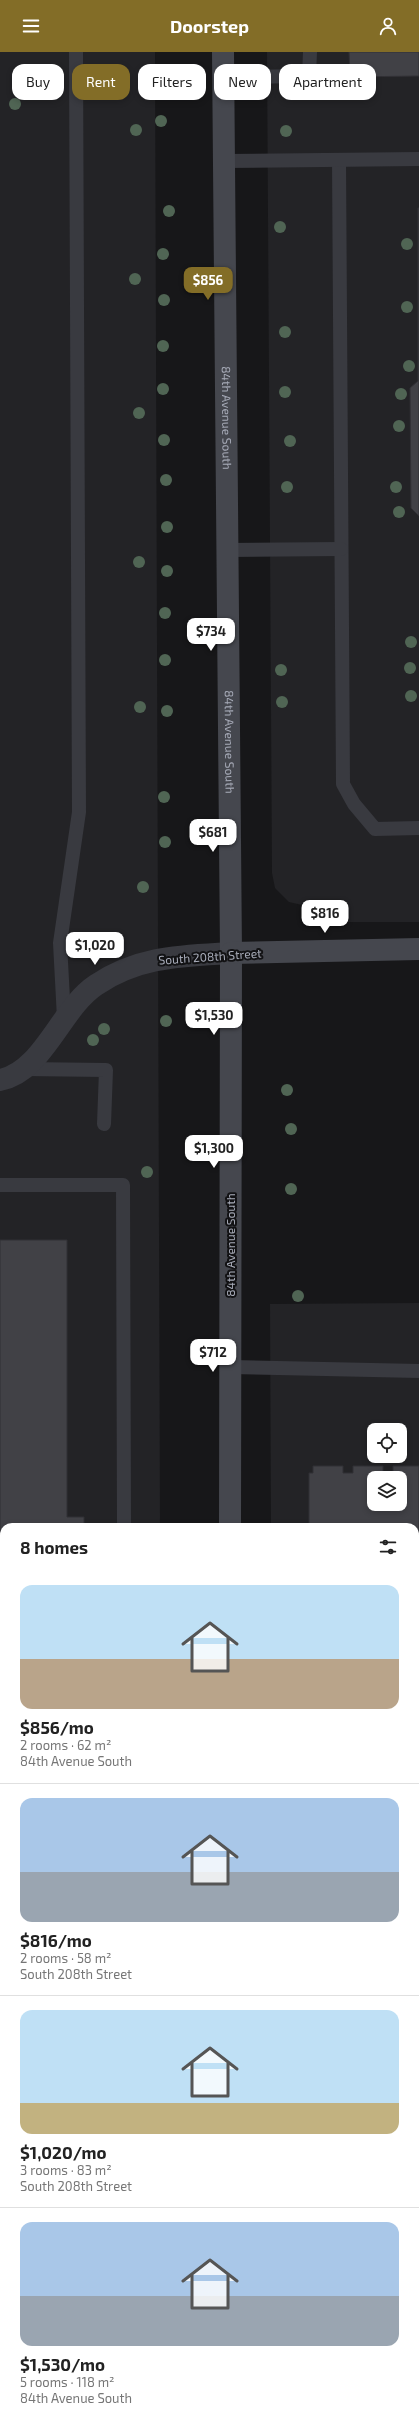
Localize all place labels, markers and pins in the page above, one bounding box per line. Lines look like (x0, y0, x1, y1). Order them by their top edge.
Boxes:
pin: $856 (184, 267, 232, 301)
pin: $734 (187, 618, 235, 652)
pin: $681 (189, 819, 237, 853)
pin: $816 (301, 900, 349, 934)
pin: $1,020 (62, 932, 128, 966)
pin: $1,530 (181, 1002, 247, 1036)
pin: $1,300 (181, 1135, 247, 1169)
pin: $712 (189, 1339, 237, 1373)

